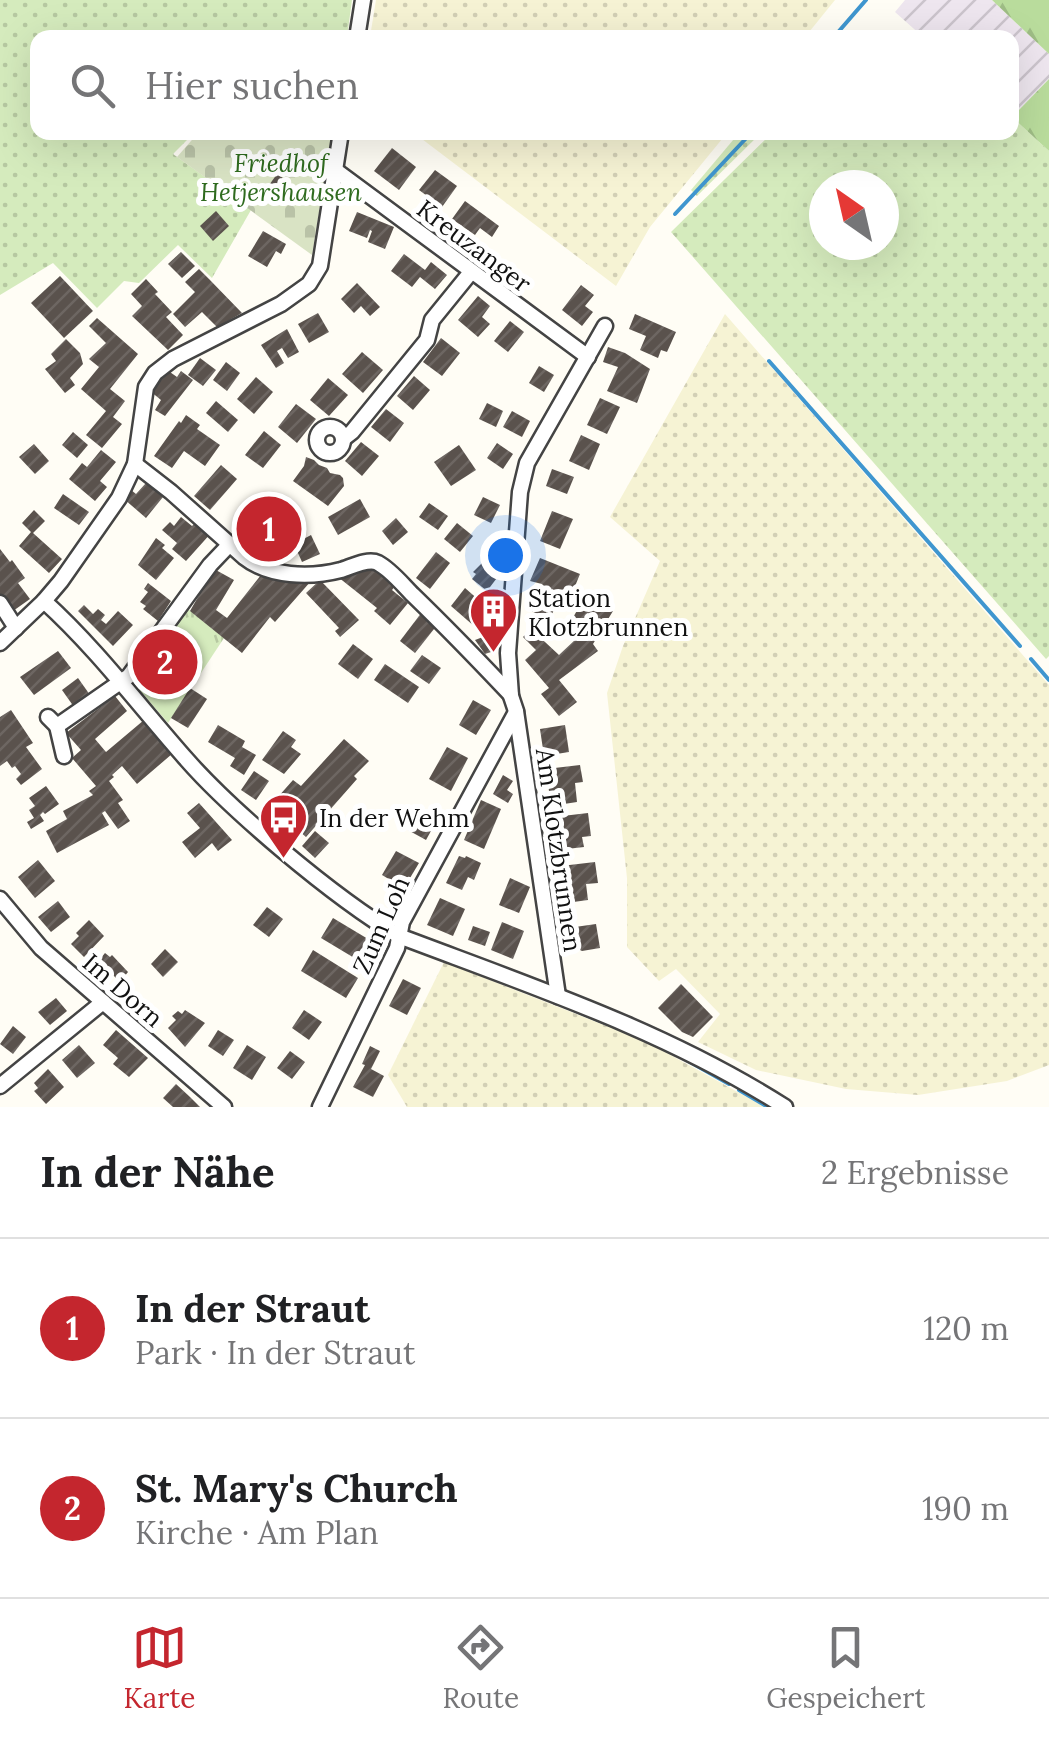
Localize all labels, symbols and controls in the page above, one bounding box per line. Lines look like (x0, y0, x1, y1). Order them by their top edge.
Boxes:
search box (30, 30, 1019, 140)
icon: search (65, 58, 120, 113)
text: Hier suchen (145, 61, 359, 109)
park label: Friedhof Hetjershausen (200, 147, 363, 208)
north arrow (809, 170, 899, 260)
street label: Kreuzanger (410, 193, 538, 300)
pin: 1 (236, 492, 302, 566)
your location (480, 530, 531, 581)
place label: Station Klotzbrunnen (528, 582, 688, 643)
building icon: Station Klotzbrunnen (467, 586, 519, 654)
pin: 2 (132, 624, 198, 700)
street label: Am Klotzbrunnen (529, 745, 589, 954)
bus stop icon: In der Wehm (258, 792, 310, 860)
place label: In der Wehm (319, 802, 470, 834)
street label: Zum Loh (345, 871, 417, 979)
street label: Im Dorn (76, 946, 170, 1034)
text: In der Nähe (40, 1145, 275, 1199)
text: 2 Ergebnisse (821, 1152, 1009, 1193)
text: In der Straut (135, 1284, 370, 1332)
text: 1 (66, 1308, 79, 1349)
text: 120 m (923, 1308, 1009, 1349)
text: Park · In der Straut (135, 1332, 415, 1373)
text: St. Mary's Church (135, 1464, 458, 1512)
text: 2 (64, 1488, 81, 1529)
text: 190 m (922, 1488, 1009, 1529)
text: Kirche · Am Plan (135, 1512, 379, 1553)
tab: Karte (124, 1620, 195, 1716)
tab: Route (443, 1620, 519, 1716)
tab: Gespeichert (766, 1620, 925, 1716)

